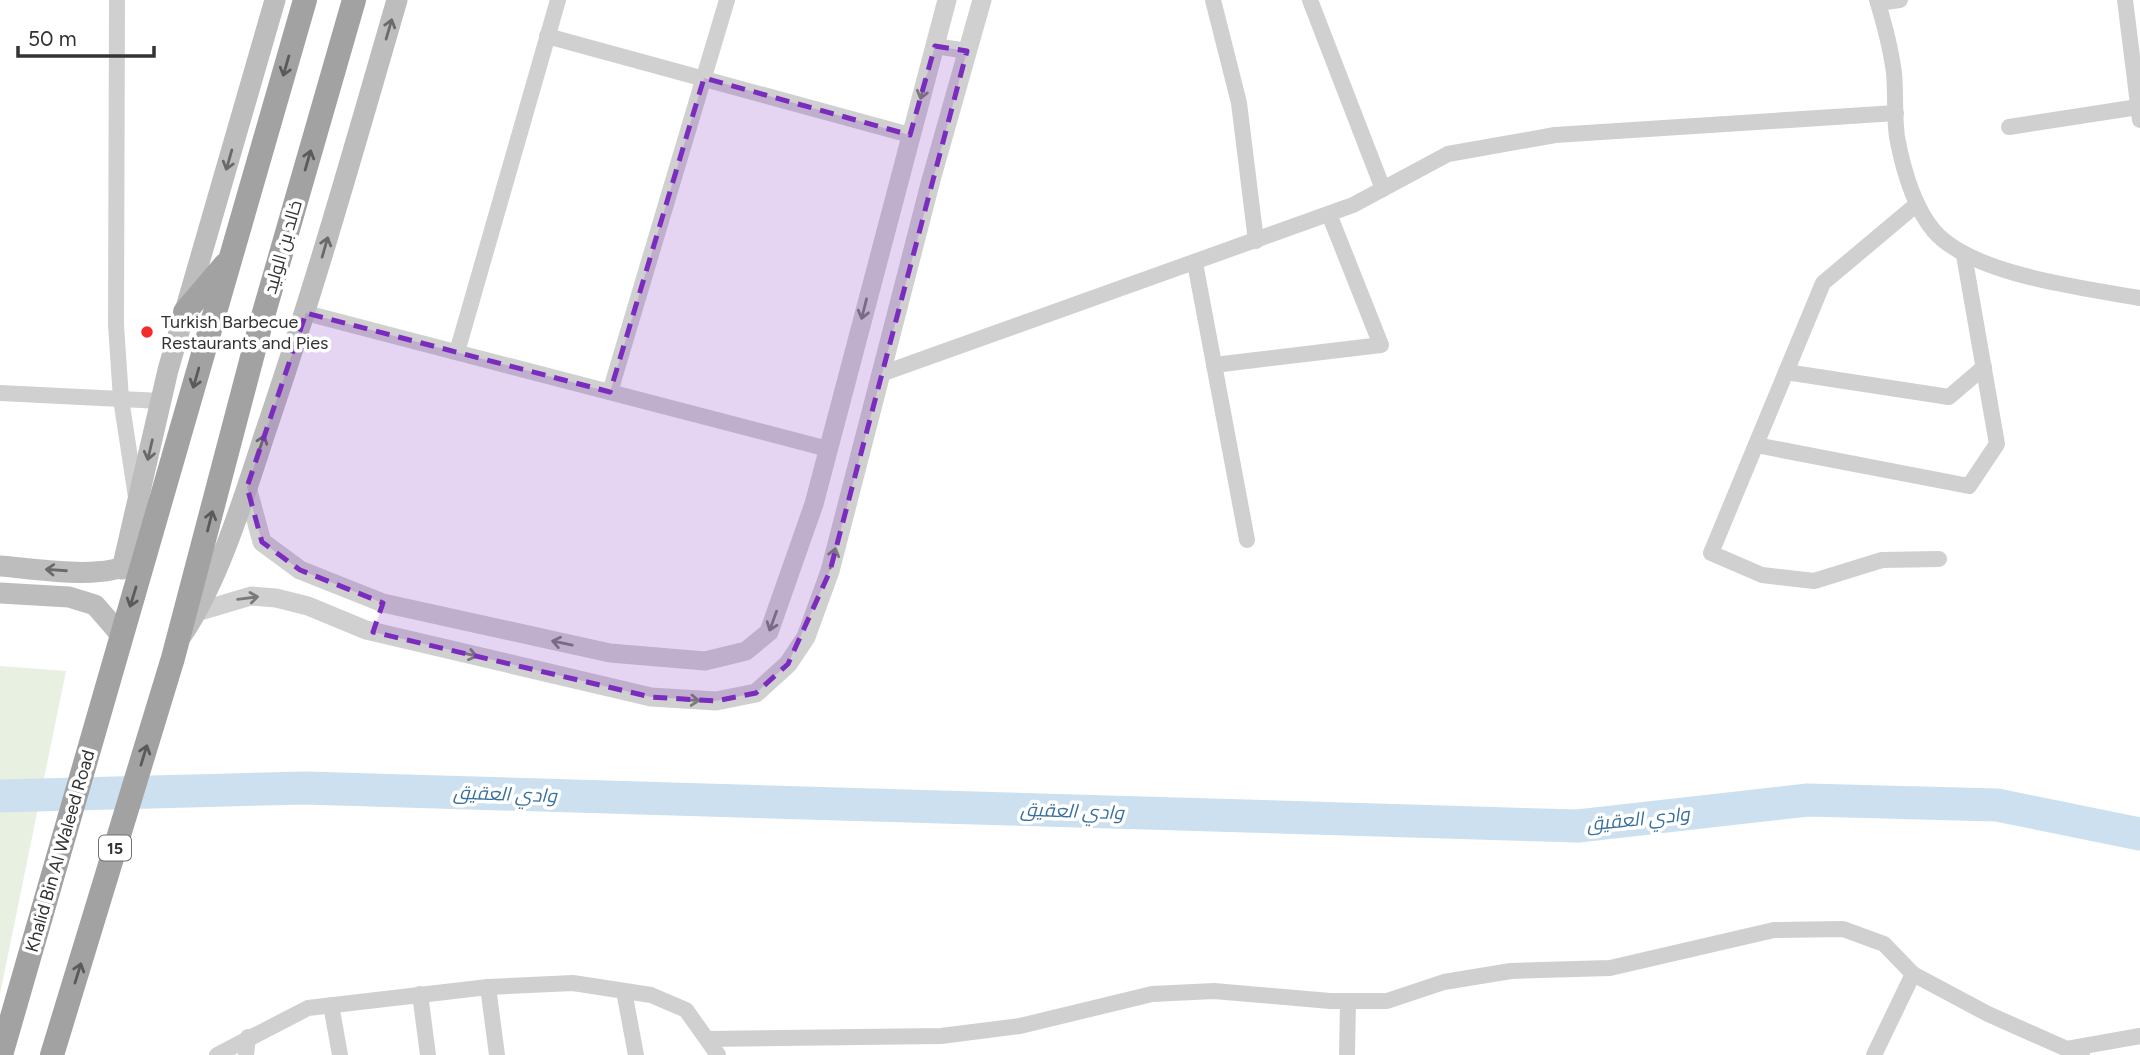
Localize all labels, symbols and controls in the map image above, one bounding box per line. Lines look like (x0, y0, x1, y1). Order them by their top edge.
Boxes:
scale bar (18, 14, 154, 58)
one-way arrow (383, 18, 396, 40)
text: 50 m (28, 26, 77, 51)
one-way arrow (278, 54, 291, 76)
one-way arrow (915, 78, 928, 100)
one-way arrow (222, 148, 235, 170)
one-way arrow (302, 149, 315, 172)
street label: خالد بن الوليد (259, 198, 307, 296)
one-way arrow (320, 236, 333, 258)
one-way arrow (857, 297, 870, 320)
place label: Turkish Barbecue Restaurants and Pies (161, 311, 328, 354)
marker: Turkish Barbecue Restaurants and Pies (139, 324, 155, 340)
one-way arrow (188, 367, 201, 389)
one-way arrow (256, 435, 269, 457)
one-way arrow (143, 438, 156, 461)
one-way arrow (204, 510, 217, 533)
one-way arrow (827, 547, 840, 570)
one-way arrow (46, 563, 68, 576)
one-way arrow (125, 586, 138, 608)
one-way arrow (236, 592, 259, 605)
one-way arrow (766, 610, 778, 632)
one-way arrow (552, 636, 574, 649)
one-way arrow (455, 648, 478, 661)
one-way arrow (677, 694, 700, 707)
one-way arrow (138, 745, 151, 767)
street label: Khalid Bin Al Waleed Road (21, 747, 99, 955)
water label: وادي العقيق (453, 781, 559, 811)
water label: وادي العقيق (1020, 798, 1126, 828)
water label: وادي العقيق (1585, 802, 1693, 840)
road number: 15 (99, 835, 131, 860)
one-way arrow (72, 962, 85, 984)

